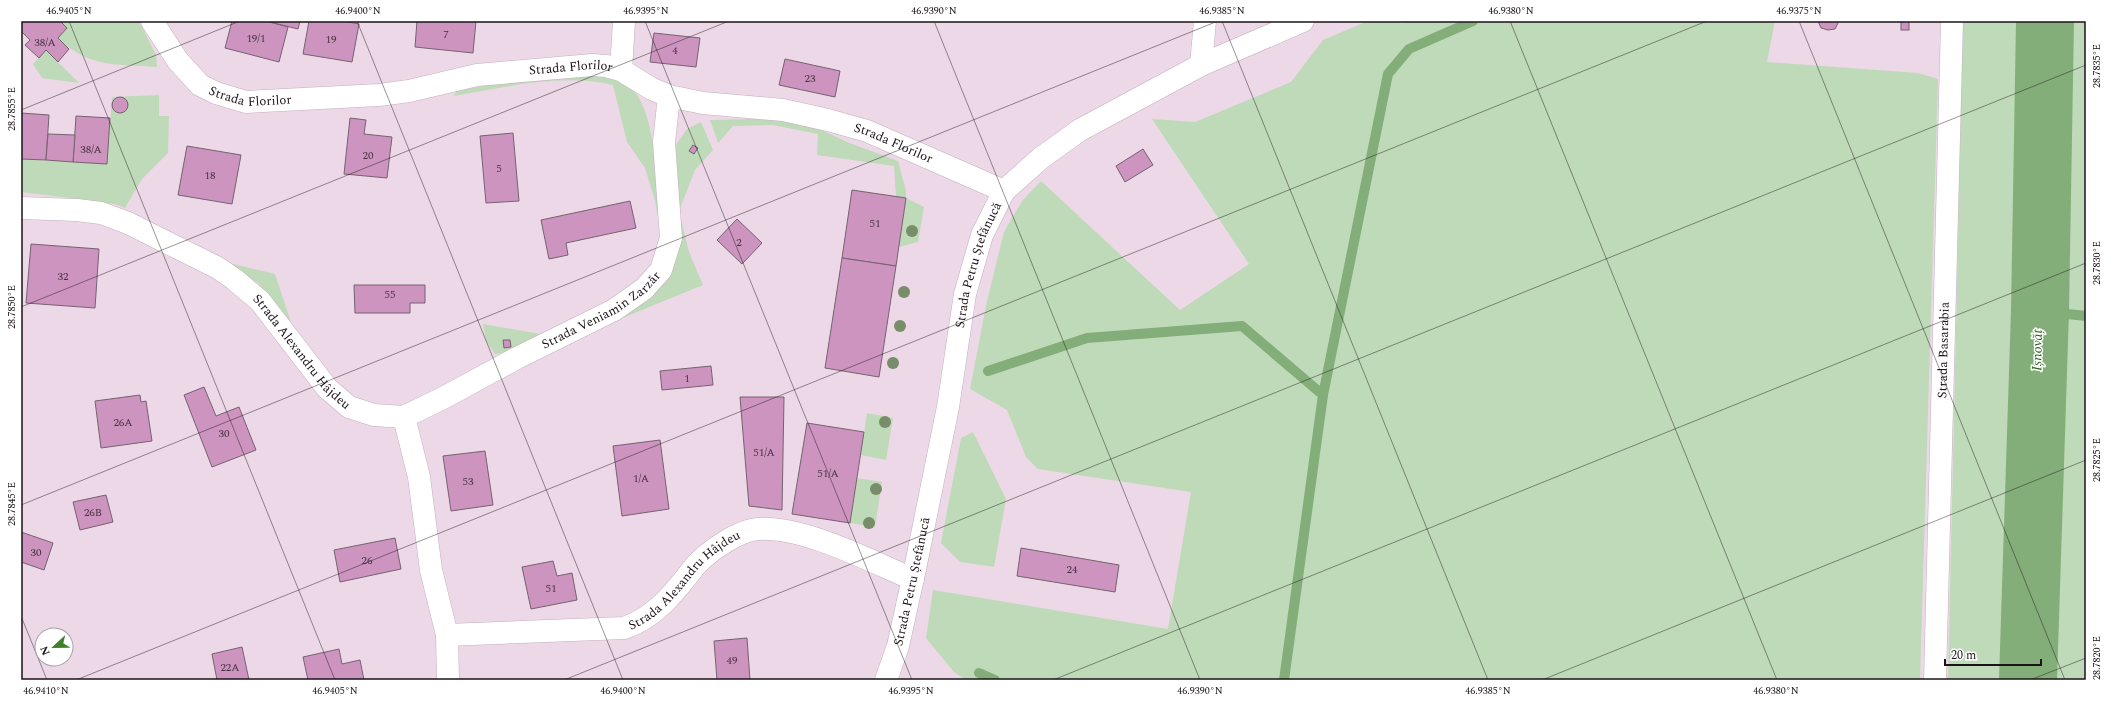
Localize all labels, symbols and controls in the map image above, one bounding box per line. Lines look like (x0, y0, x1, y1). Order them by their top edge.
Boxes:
text: 46.9405°N (46, 3, 92, 19)
text: 46.9400°N (335, 3, 381, 19)
text: 46.9395°N (623, 3, 669, 19)
text: 46.9390°N (911, 3, 957, 19)
text: 46.9385°N (1199, 3, 1245, 19)
text: 46.9380°N (1488, 3, 1534, 19)
text: 46.9375°N (1776, 3, 1822, 19)
house number: 7 (443, 26, 449, 43)
house number: 19/1 (246, 30, 266, 47)
house number: 19 (326, 31, 337, 48)
house number: 38/A (34, 34, 56, 51)
house number: 4 (672, 42, 678, 59)
text: 28.7835°E (2089, 44, 2105, 88)
street label: Strada Florilor (528, 55, 615, 80)
house number: 23 (805, 70, 816, 87)
street label: Strada Florilor (205, 81, 292, 112)
text: 28.7855°E (4, 87, 20, 131)
street label: Strada Florilor (852, 118, 936, 169)
house number: 38/A (80, 141, 102, 158)
house number: 20 (363, 147, 374, 164)
house number: 5 (496, 160, 502, 177)
house number: 18 (205, 167, 216, 184)
street label: Strada Petru Ștefănucă (950, 198, 1007, 329)
house number: 51 (870, 215, 881, 232)
house number: 2 (736, 234, 742, 251)
text: 28.7830°E (2089, 241, 2105, 285)
street label: Strada Veniamin Zarzăr (538, 267, 665, 354)
house number: 32 (58, 268, 69, 285)
text: 28.7850°E (4, 285, 20, 329)
house number: 55 (385, 286, 396, 303)
street label: Strada Alexandru Hâjdeu (248, 289, 355, 414)
street label: Strada Basarabia (1932, 301, 1955, 399)
water label: Ișnovăț (2026, 328, 2048, 371)
house number: 1 (684, 370, 690, 387)
house number: 26A (113, 414, 133, 431)
house number: 30 (219, 425, 230, 442)
text: 28.7825°E (2089, 438, 2105, 482)
house number: 51/A (753, 444, 775, 461)
house number: 51/A (817, 465, 839, 482)
house number: 1/A (633, 470, 649, 487)
house number: 53 (463, 473, 474, 490)
text: 28.7845°E (4, 482, 20, 526)
house number: 26B (84, 504, 102, 521)
street label: Strada Petru Ștefănucă (888, 515, 935, 648)
street label: Strada Alexandru Hâjdeu (625, 525, 744, 635)
house number: 30 (31, 544, 42, 561)
house number: 26 (362, 552, 373, 569)
house number: 24 (1067, 561, 1078, 578)
house number: 51 (546, 580, 557, 597)
north arrow (34, 627, 74, 667)
text: 28.7820°E (2089, 636, 2105, 680)
scale bar (1945, 641, 2041, 667)
text: N (36, 643, 55, 658)
text: 20 m (1951, 646, 1976, 665)
house number: 49 (727, 652, 738, 669)
house number: 22A (220, 659, 240, 676)
text: 46.9410°N (23, 683, 69, 699)
text: 46.9405°N (312, 683, 358, 699)
text: 46.9400°N (600, 683, 646, 699)
text: 46.9395°N (888, 683, 934, 699)
text: 46.9390°N (1177, 683, 1223, 699)
text: 46.9385°N (1465, 683, 1511, 699)
text: 46.9380°N (1753, 683, 1799, 699)

